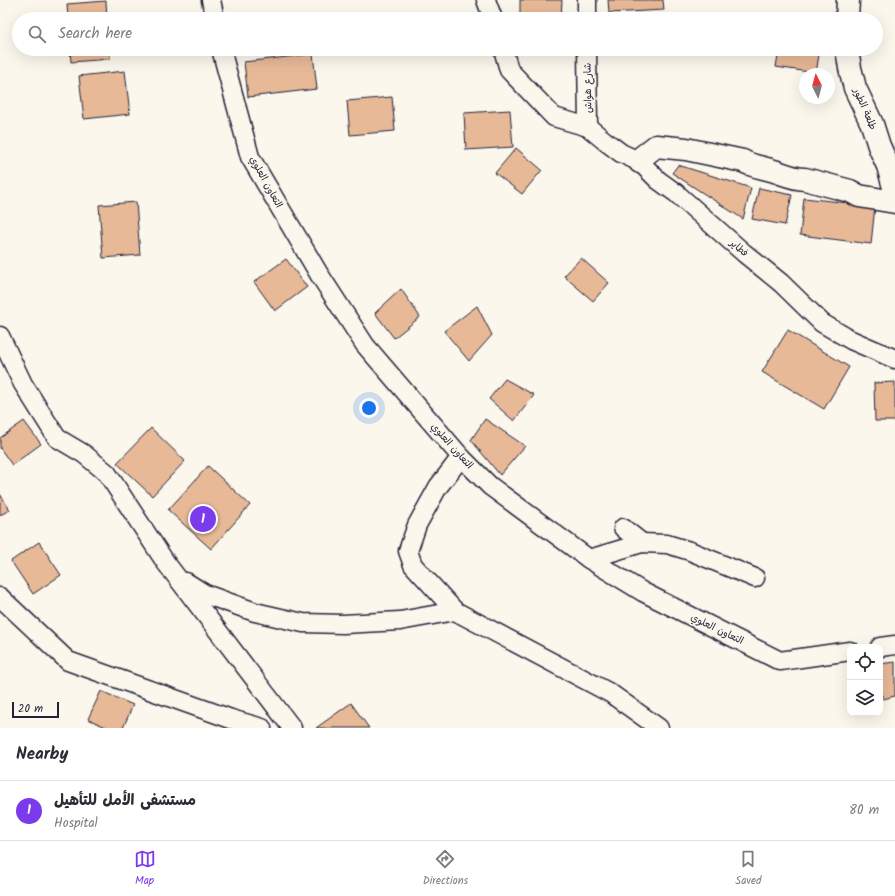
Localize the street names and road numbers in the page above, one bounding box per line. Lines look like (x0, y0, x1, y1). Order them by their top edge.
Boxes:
street label: شارع هواش (580, 62, 596, 113)
street label: طلعة الطور (849, 85, 881, 132)
street label: التعاون العلوي (245, 153, 287, 211)
street label: فطاير (725, 235, 752, 261)
street label: التعاون العلوي (427, 419, 477, 473)
street label: التعاون العلوي (688, 609, 746, 649)

